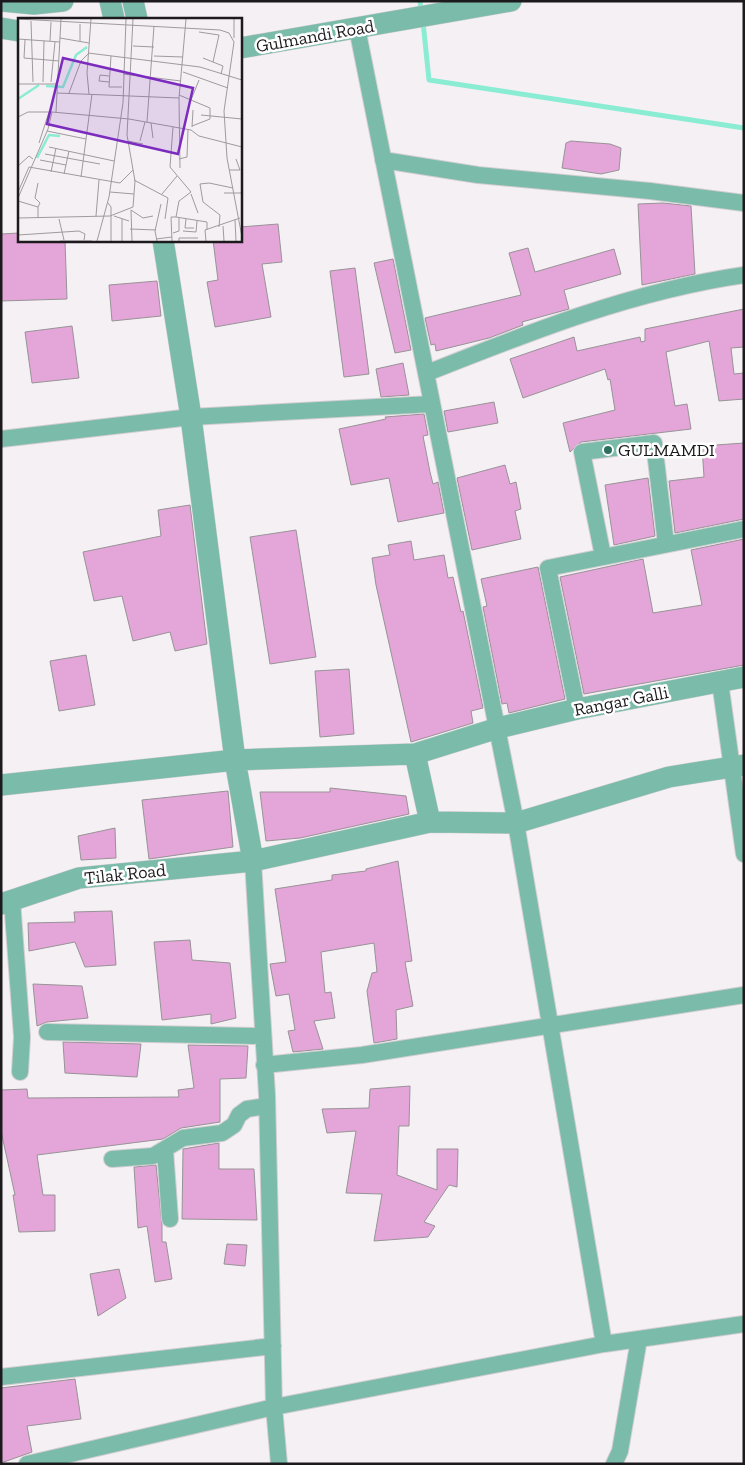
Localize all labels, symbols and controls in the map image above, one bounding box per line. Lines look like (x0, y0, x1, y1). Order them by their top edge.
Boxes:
street label: Gulmandi Road (254, 15, 376, 57)
inset map (18, 18, 241, 241)
place label: GULMAMDI (618, 439, 715, 461)
marker: GULMAMDI (602, 444, 614, 456)
street label: Rangar Galli (572, 681, 670, 721)
street label: Tilak Road (83, 859, 167, 889)

